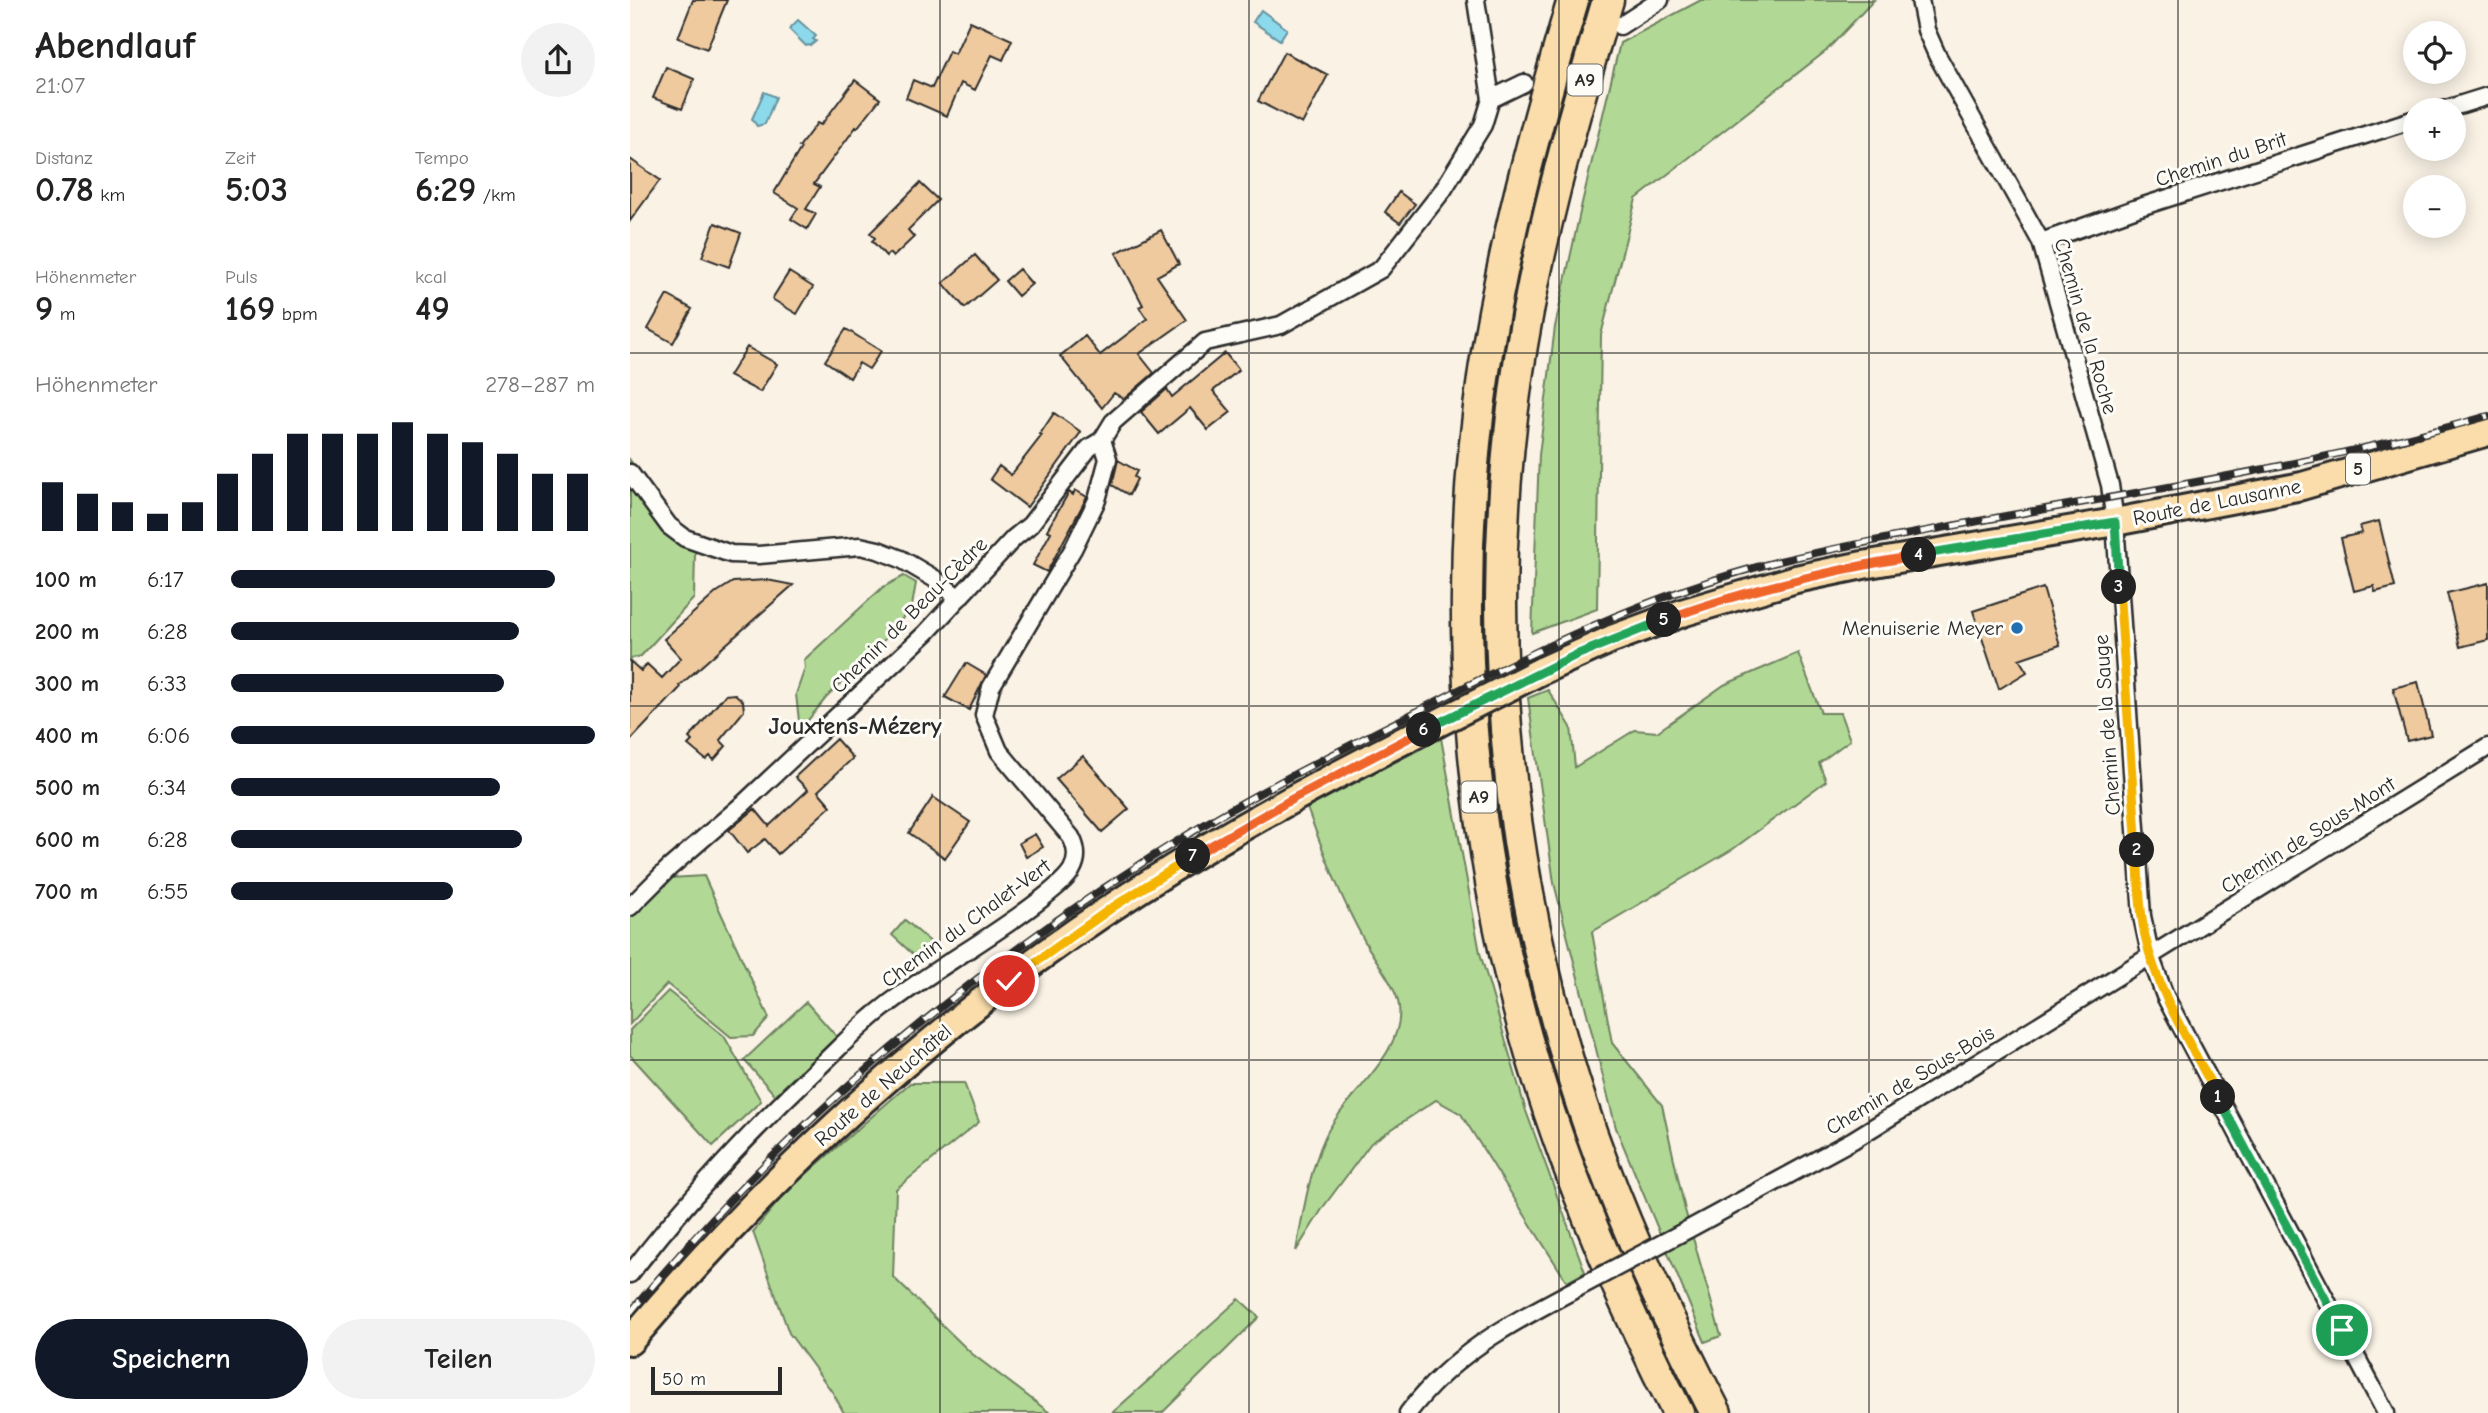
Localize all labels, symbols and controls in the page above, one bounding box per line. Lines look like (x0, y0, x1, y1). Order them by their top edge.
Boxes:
map controls (2403, 21, 2466, 238)
button: locate (2403, 21, 2466, 84)
button: share (521, 23, 595, 97)
text: Abendlauf (35, 24, 195, 68)
road number: A9 (1567, 64, 1602, 96)
text: 21:07 (35, 72, 85, 99)
button: + (2403, 98, 2466, 161)
street label: Chemin du Brit (2152, 126, 2291, 191)
text: Distanz (35, 147, 93, 169)
text: Zeit (225, 147, 255, 169)
text: Tempo (415, 147, 469, 169)
text: 0.78 (35, 169, 94, 210)
text: 5:03 (225, 169, 288, 210)
text: 6:29 (415, 169, 476, 210)
button: − (2403, 175, 2466, 238)
text: km (94, 184, 125, 206)
text: /km (476, 184, 516, 206)
street label: Chemin de la Roche (2049, 235, 2123, 417)
text: Höhenmeter (35, 266, 136, 288)
text: Puls (225, 266, 257, 288)
text: kcal (415, 266, 447, 288)
text: 9 (35, 288, 53, 329)
text: 169 (225, 288, 275, 329)
text: 49 (415, 288, 450, 329)
text: m (53, 303, 75, 325)
text: bpm (275, 303, 318, 325)
text: Höhenmeter (35, 371, 157, 398)
text: 278–287 m (485, 371, 595, 398)
road number: 5 (2346, 454, 2370, 484)
street label: Route de Lausanne (2131, 474, 2303, 530)
street label: Chemin de Beau-Cèdre (826, 532, 992, 698)
pin: 4 (1902, 538, 1936, 572)
text: 4 (1914, 543, 1923, 565)
text: 100 m (35, 566, 97, 593)
text: 6:17 (147, 566, 184, 593)
pin: 3 (2102, 570, 2136, 604)
text: 3 (2114, 575, 2123, 597)
pin: 5 (1646, 602, 1682, 638)
text: 5 (1658, 608, 1669, 630)
place label: Menuiserie Meyer (1842, 616, 2004, 640)
text: 200 m (35, 618, 99, 645)
text: 6:28 (147, 618, 188, 645)
marker: Menuiserie Meyer (2009, 620, 2025, 636)
street label: Chemin de la Sauge (2089, 634, 2125, 816)
text: 300 m (35, 670, 99, 697)
text: 6:33 (147, 670, 187, 697)
district label: Jouxtens-Mézery (768, 712, 942, 740)
pin: 6 (1406, 712, 1442, 748)
text: 6 (1419, 718, 1428, 740)
text: 400 m (35, 722, 99, 749)
text: 6:06 (147, 722, 190, 749)
street label: Chemin de Sous-Mont (2216, 771, 2400, 898)
text: 500 m (35, 774, 100, 801)
text: 6:34 (147, 774, 186, 801)
road number: A9 (1462, 782, 1496, 812)
text: 600 m (35, 826, 100, 853)
text: 6:28 (147, 826, 188, 853)
pin: 2 (2120, 832, 2154, 868)
pin: 7 (1176, 838, 1210, 874)
text: 2 (2132, 838, 2141, 860)
text: 7 (1188, 844, 1197, 866)
street label: Chemin du Chalet-Vert (877, 853, 1056, 992)
text: 700 m (35, 878, 98, 905)
text: 6:55 (147, 878, 189, 905)
pin (979, 951, 1039, 1011)
icon: check (990, 962, 1028, 1000)
street label: Route de Neuchâtel (810, 1019, 956, 1151)
street label: Chemin de Sous-Bois (1821, 1020, 1999, 1140)
pin: 1 (2200, 1080, 2236, 1114)
text: 1 (2214, 1085, 2221, 1107)
pin (2312, 1300, 2372, 1360)
icon: arrive (2323, 1311, 2361, 1349)
button: Speichern (35, 1319, 308, 1399)
button: Teilen (322, 1319, 595, 1399)
scale bar (651, 1364, 782, 1396)
text: 50 m (662, 1368, 706, 1390)

